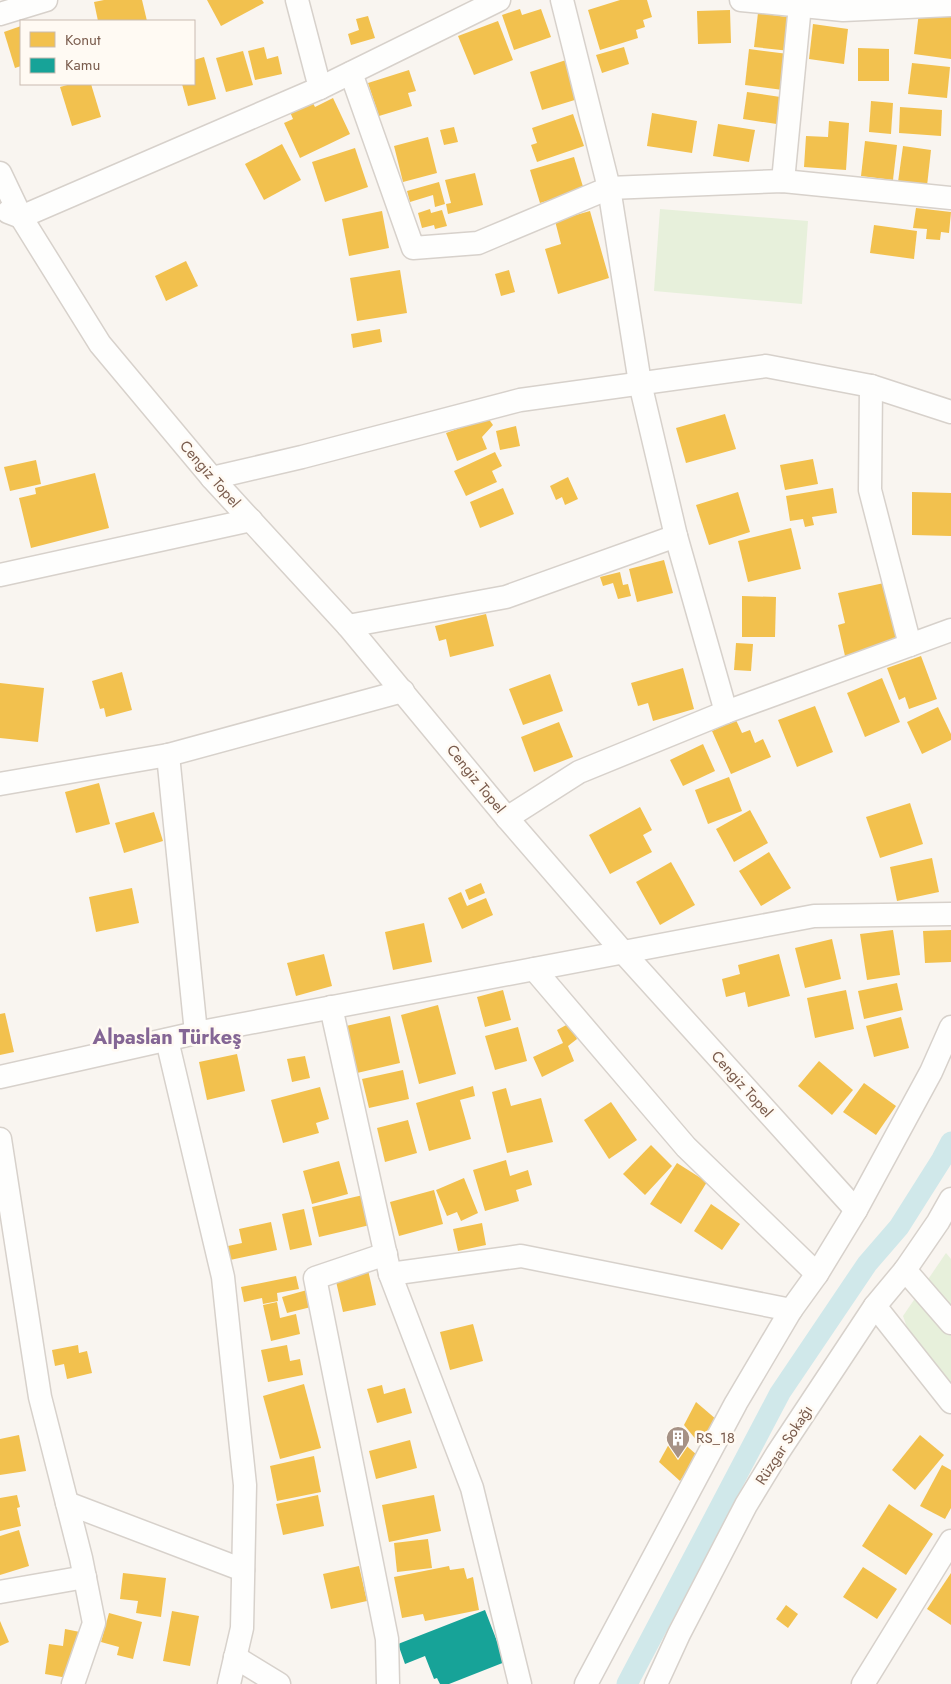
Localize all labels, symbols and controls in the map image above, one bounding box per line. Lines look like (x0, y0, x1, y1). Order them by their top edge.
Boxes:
legend (20, 20, 195, 85)
text: Konut (65, 29, 101, 51)
text: Kamu (65, 54, 100, 76)
street label: Cengiz Topel (174, 435, 246, 513)
street label: Cengiz Topel (441, 740, 511, 818)
district label: Alpaslan Türkeş (92, 1023, 241, 1052)
street label: Cengiz Topel (706, 1046, 778, 1122)
street label: Rüzgar Sokağı (750, 1401, 818, 1489)
building icon: RS_18 (665, 1425, 691, 1459)
place label: RS_18 (696, 1427, 735, 1449)

